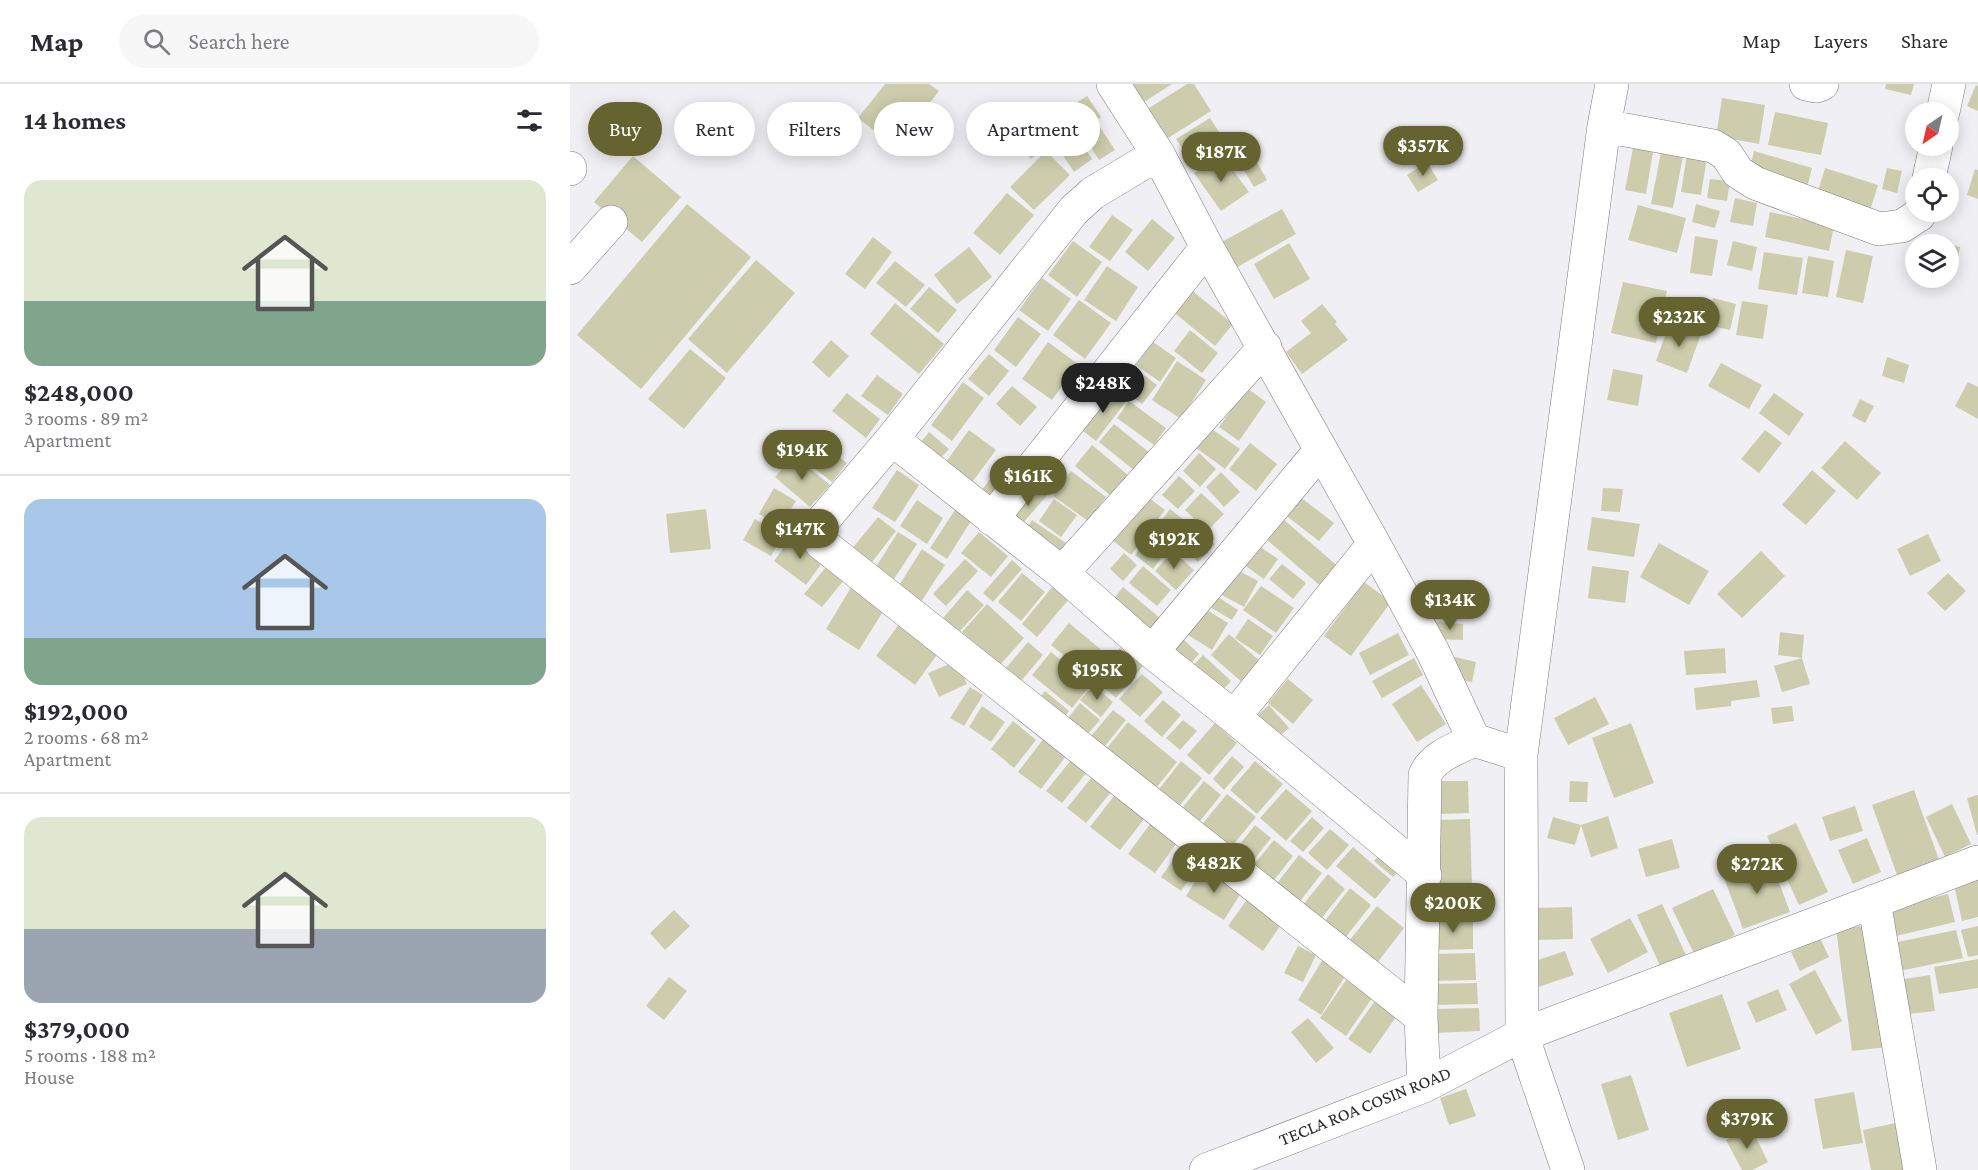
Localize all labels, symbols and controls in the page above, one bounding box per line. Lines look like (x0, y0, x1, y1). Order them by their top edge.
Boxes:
search box (119, 14, 539, 68)
icon: search (140, 25, 173, 58)
text: Map (30, 26, 83, 57)
text: Search here (188, 29, 289, 54)
text: Map (1742, 29, 1781, 53)
text: Layers (1814, 29, 1868, 53)
text: Share (1901, 29, 1948, 53)
chip: Buy (588, 102, 662, 156)
chip: Rent (674, 102, 755, 156)
chip: Filters (767, 102, 862, 156)
chip: New (874, 102, 954, 156)
chip: Apartment (966, 102, 1100, 156)
north arrow (1905, 102, 1959, 156)
map controls (1905, 102, 1959, 288)
icon: filters (513, 104, 546, 137)
text: 14 homes (24, 106, 126, 135)
pin: $357K (1381, 126, 1465, 177)
pin: $187K (1179, 132, 1263, 183)
text: $357K (1397, 134, 1449, 156)
text: $187K (1196, 140, 1246, 162)
button: locate (1905, 168, 1959, 222)
icon: home (231, 219, 339, 327)
button: layers (1905, 234, 1959, 288)
pin: $232K (1637, 297, 1721, 348)
text: $232K (1653, 305, 1705, 327)
pin: $248K (1061, 363, 1145, 414)
text: $248K (1075, 371, 1131, 393)
text: $248,000 (24, 378, 134, 407)
text: 3 rooms · 89 m² (24, 407, 148, 429)
text: Apartment (24, 429, 111, 451)
pin: $194K (760, 430, 844, 481)
text: $194K (776, 438, 828, 460)
pin: $161K (986, 456, 1070, 507)
text: $161K (1004, 464, 1052, 486)
pin: $147K (758, 509, 842, 560)
text: $147K (775, 517, 825, 539)
pin: $192K (1132, 519, 1216, 570)
text: $192K (1148, 527, 1200, 549)
icon: home (231, 538, 339, 646)
pin: $134K (1408, 580, 1492, 631)
text: $134K (1425, 588, 1475, 610)
pin: $195K (1055, 650, 1139, 701)
text: $195K (1072, 658, 1122, 680)
text: $192,000 (24, 697, 128, 726)
text: 2 rooms · 68 m² (24, 726, 149, 748)
text: Apartment (24, 748, 111, 770)
pin: $482K (1172, 843, 1256, 894)
pin: $272K (1715, 844, 1799, 895)
text: $482K (1186, 851, 1242, 873)
text: $272K (1731, 852, 1783, 874)
icon: home (231, 856, 339, 964)
pin: $200K (1411, 883, 1495, 934)
text: $200K (1424, 891, 1482, 913)
text: $379,000 (24, 1015, 130, 1044)
text: 5 rooms · 188 m² (24, 1044, 156, 1066)
street label: TECLA ROA COSIN ROAD (1276, 1062, 1454, 1150)
text: House (24, 1066, 74, 1088)
pin: $379K (1705, 1099, 1789, 1150)
text: $379K (1721, 1107, 1773, 1129)

